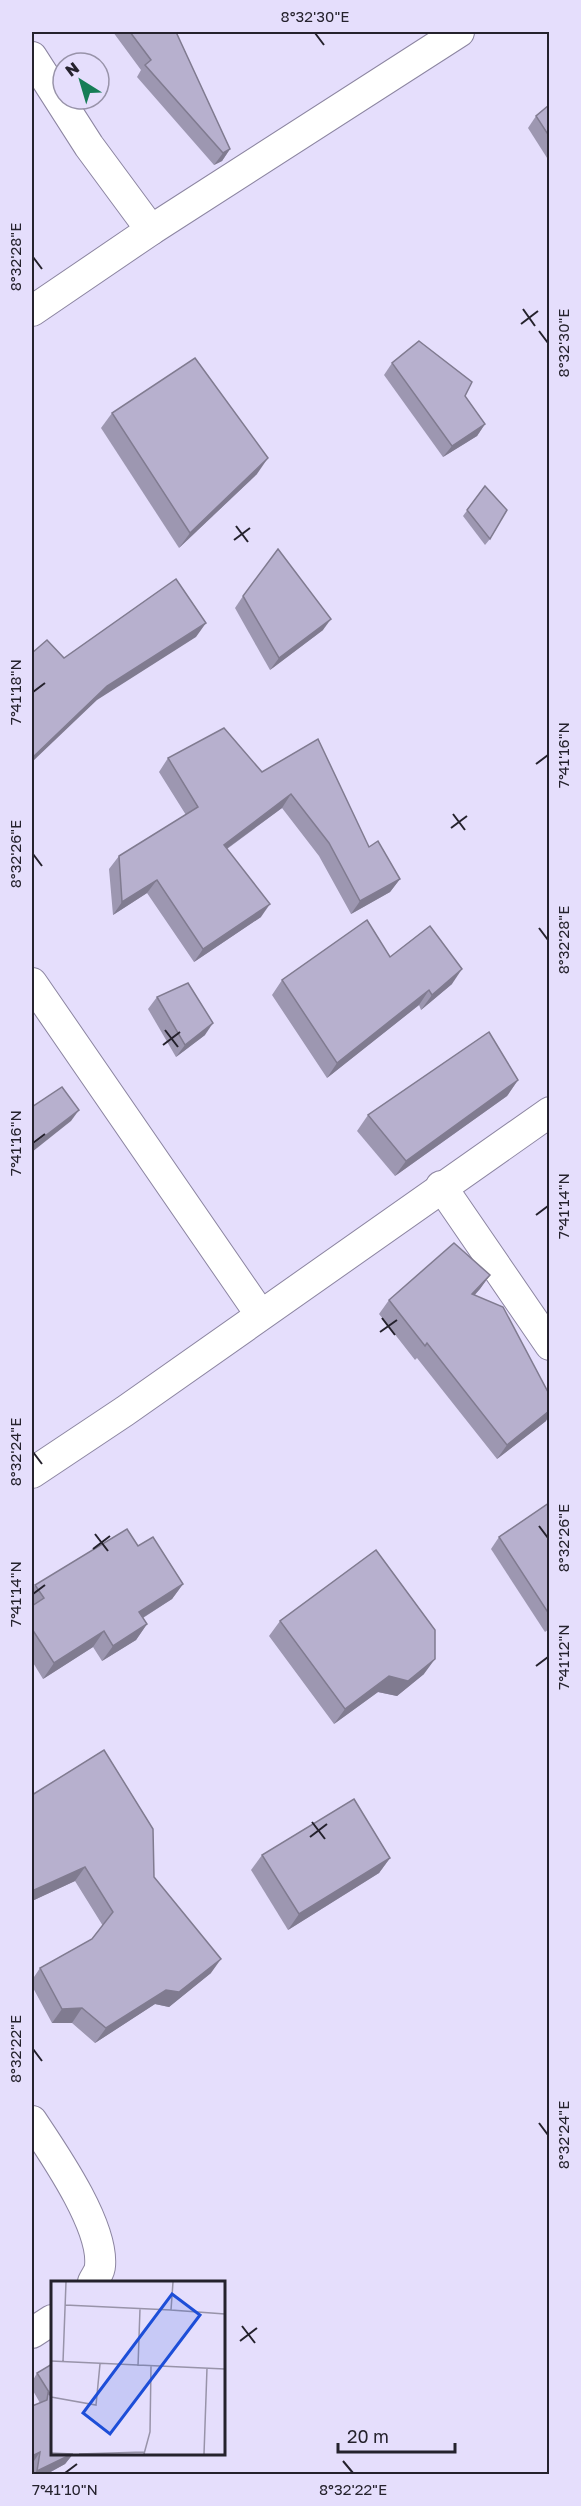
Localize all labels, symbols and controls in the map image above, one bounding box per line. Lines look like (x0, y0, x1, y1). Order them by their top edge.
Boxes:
text: 8°32'30"E (281, 7, 349, 25)
north arrow (51, 51, 111, 111)
text: N (61, 57, 83, 81)
text: 8°32'28"E (6, 223, 24, 291)
text: 8°32'30"E (554, 309, 572, 377)
text: 7°41'18"N (6, 659, 24, 725)
text: 7°41'16"N (554, 722, 572, 788)
text: 8°32'26"E (6, 820, 24, 888)
text: 8°32'28"E (554, 906, 572, 974)
text: 7°41'16"N (6, 1110, 24, 1176)
text: 7°41'14"N (554, 1173, 572, 1239)
text: 8°32'24"E (6, 1418, 24, 1486)
text: 8°32'26"E (554, 1504, 572, 1572)
text: 7°41'14"N (6, 1561, 24, 1627)
text: 7°41'12"N (554, 1624, 572, 1690)
text: 8°32'22"E (6, 2015, 24, 2083)
text: 8°32'24"E (554, 2101, 572, 2169)
inset map (51, 2281, 225, 2455)
scale bar (338, 2416, 455, 2454)
text: 20 m (347, 2425, 389, 2447)
text: 7°41'10"N (32, 2480, 98, 2498)
text: 8°32'22"E (319, 2480, 387, 2498)

